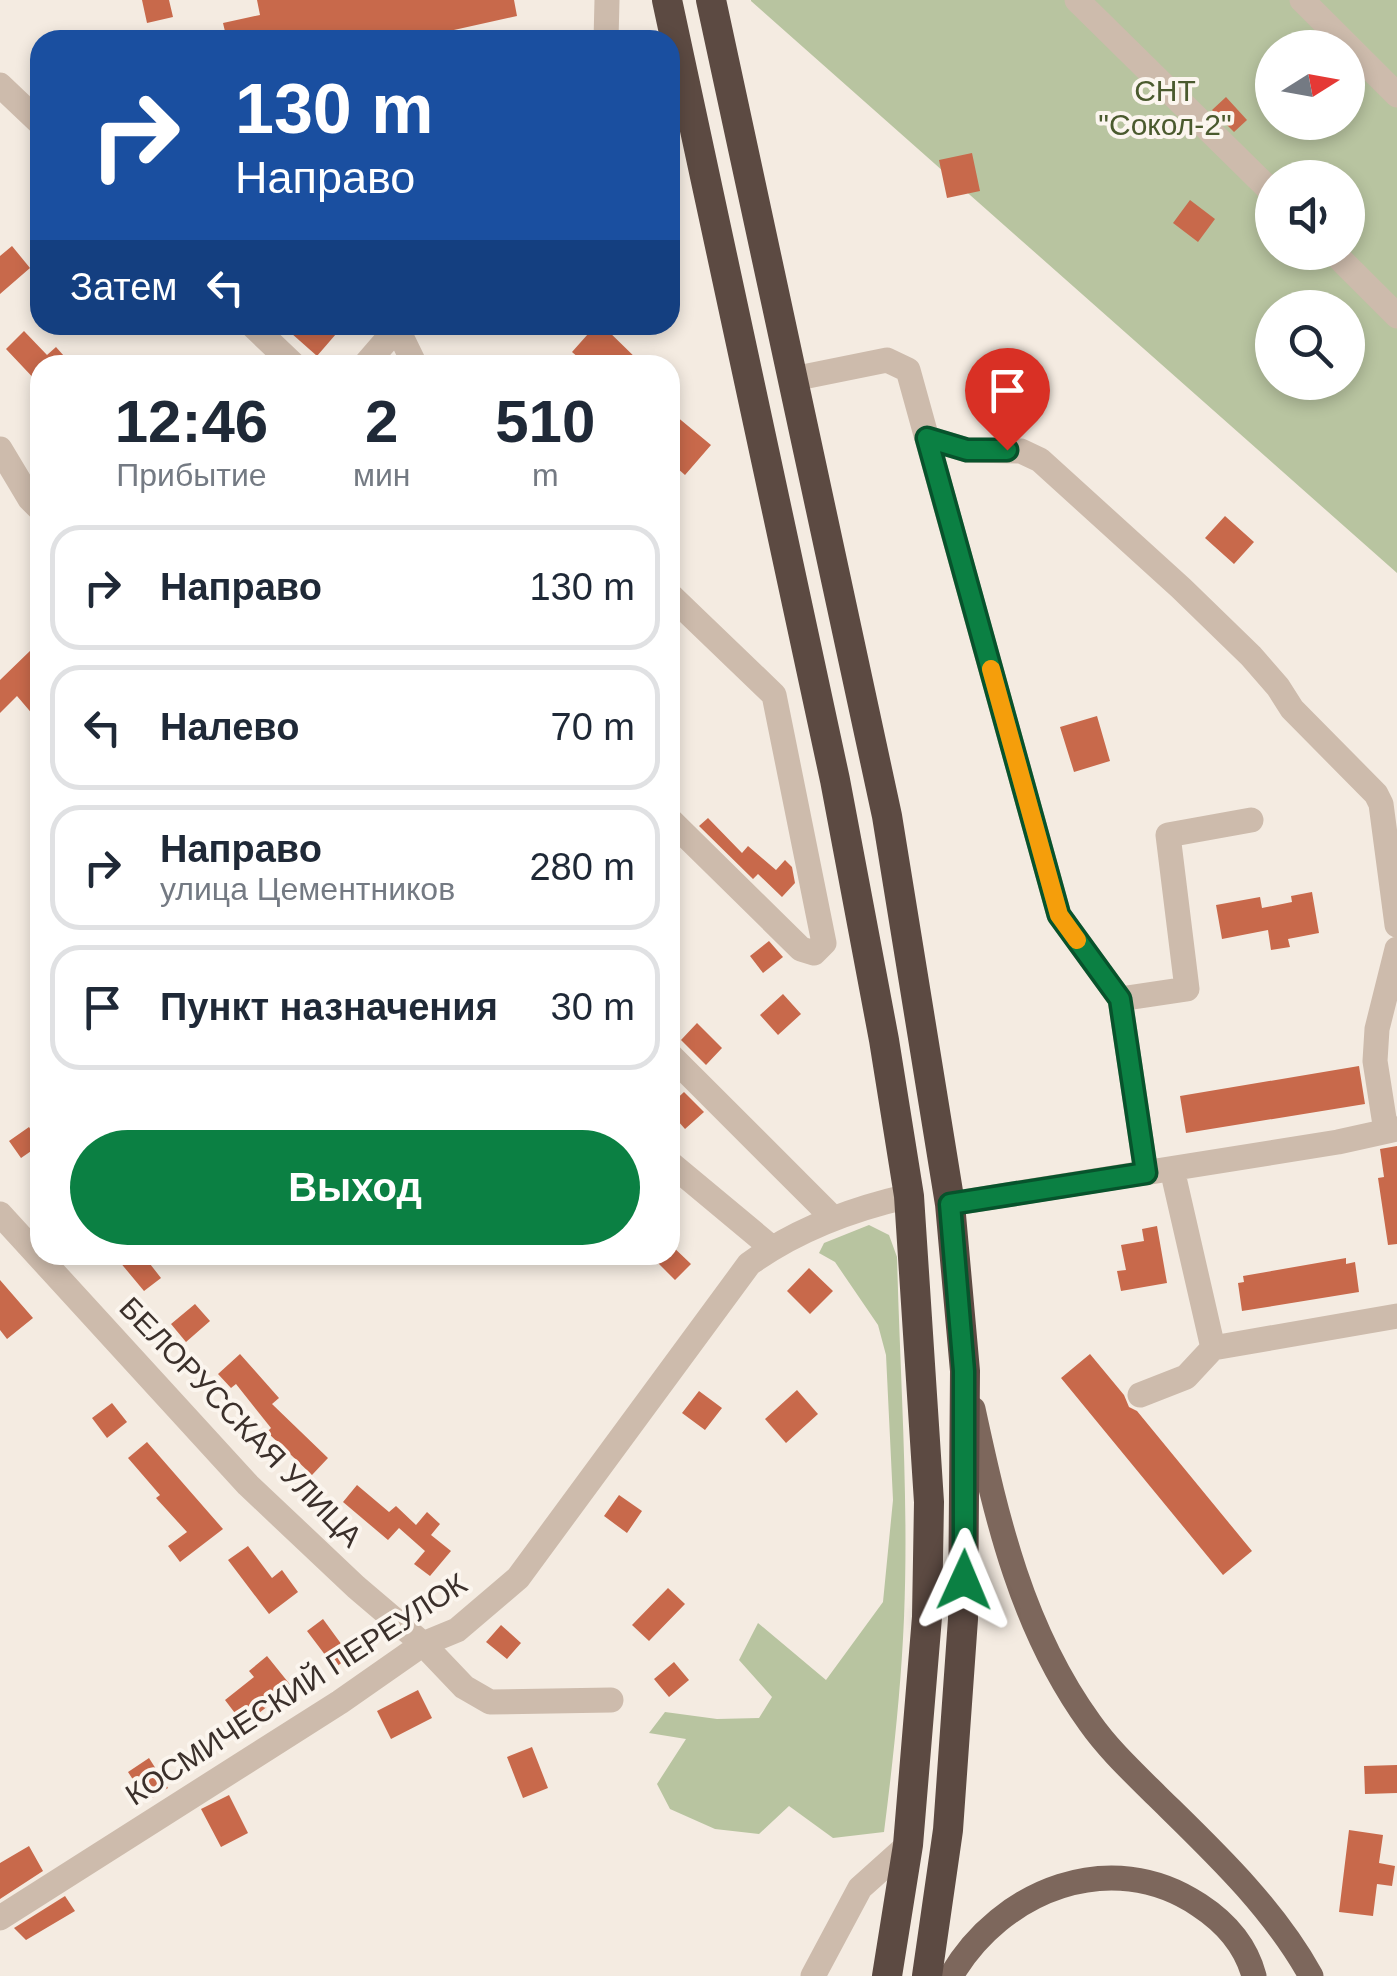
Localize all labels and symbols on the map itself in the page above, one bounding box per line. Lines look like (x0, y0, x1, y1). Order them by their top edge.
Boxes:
north arrow (1255, 30, 1365, 140)
park label: СНТ "Сокол-2" (1098, 74, 1232, 141)
pin (965, 348, 1050, 451)
street label: БЕЛОРУССКАЯ УЛИЦА (113, 1291, 369, 1553)
position arrow (912, 1528, 1016, 1632)
street label: КОСМИЧЕСКИЙ ПЕРЕУЛОК (120, 1566, 473, 1812)

